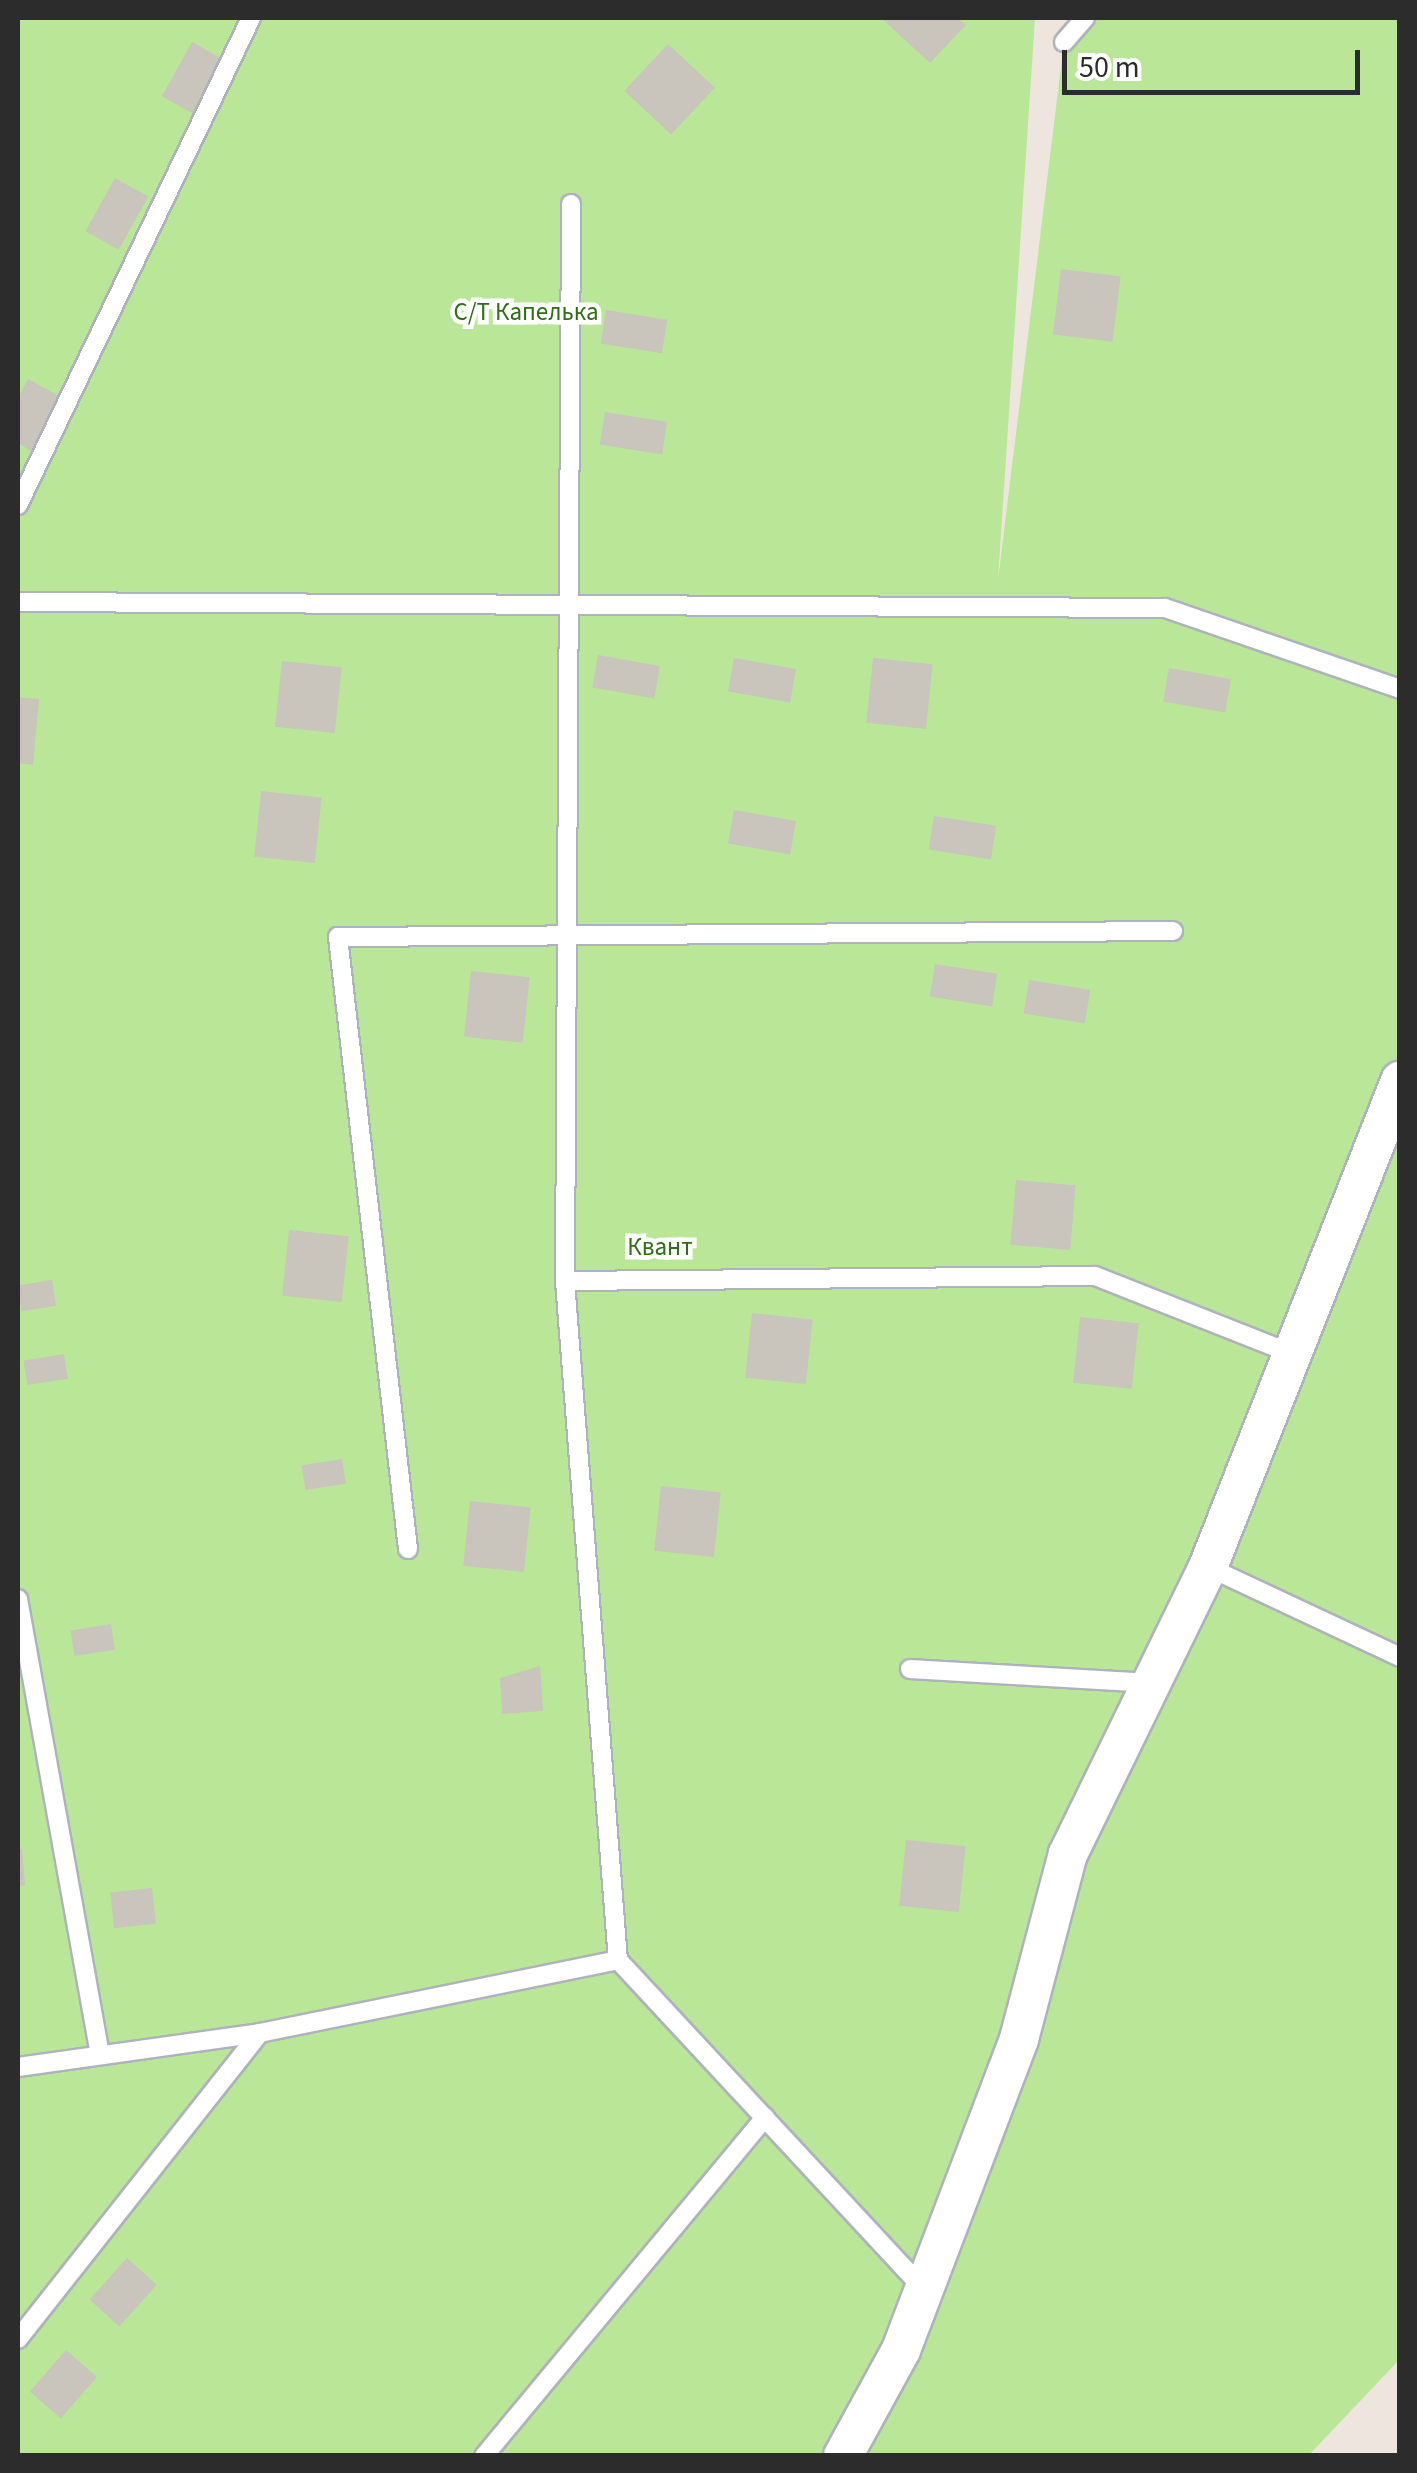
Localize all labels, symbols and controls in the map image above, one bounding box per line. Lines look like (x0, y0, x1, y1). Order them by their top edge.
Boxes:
scale bar (1067, 30, 1364, 92)
text: 50 m (1079, 46, 1140, 89)
park label: С/Т Капелька (454, 297, 598, 327)
park label: Квант (627, 1232, 693, 1262)

